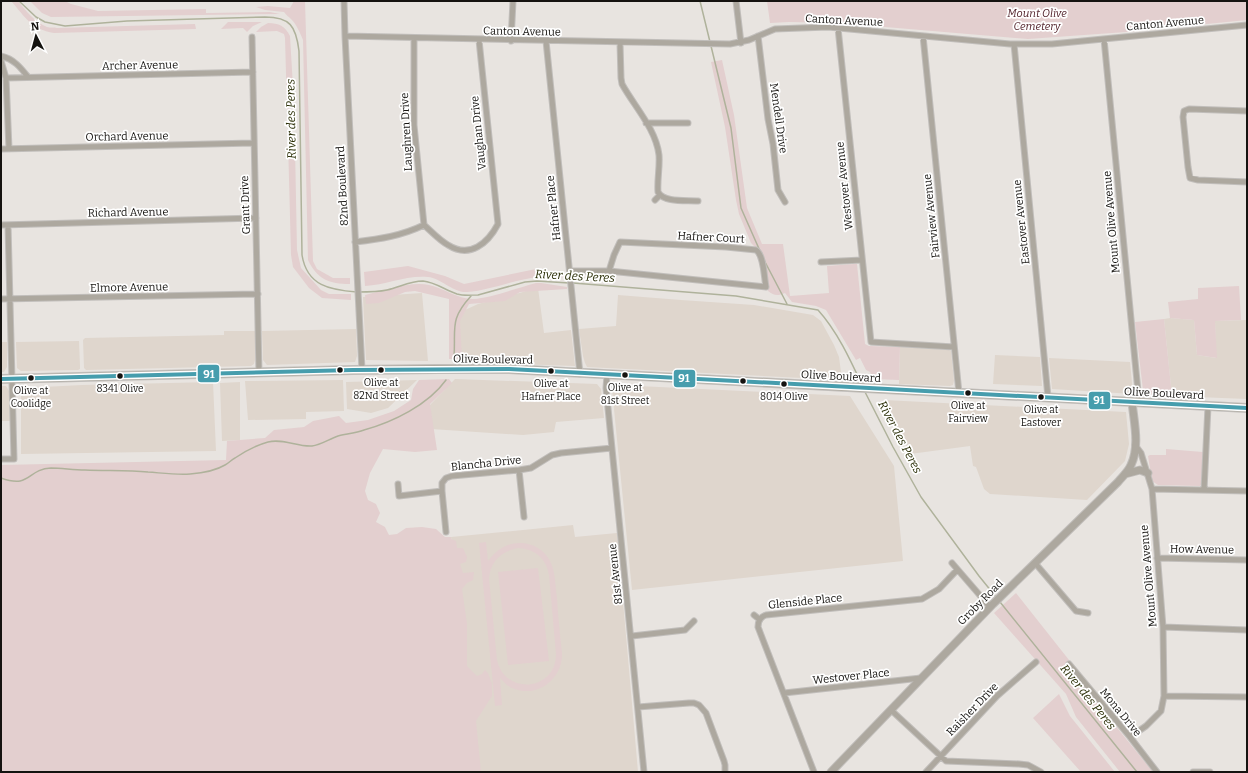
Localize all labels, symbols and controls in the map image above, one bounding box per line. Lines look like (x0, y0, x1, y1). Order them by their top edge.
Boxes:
park label: Mount Olive Cemetery (1007, 7, 1067, 33)
street label: Canton Avenue (805, 12, 883, 29)
street label: Canton Avenue (1126, 14, 1204, 33)
north arrow (16, 16, 56, 56)
text: N (30, 20, 40, 33)
street label: Canton Avenue (483, 24, 561, 39)
street label: Archer Avenue (102, 58, 178, 73)
water label: River des Peres (283, 79, 299, 159)
street label: Mendell Drive (767, 82, 790, 154)
street label: Laughren Drive (398, 92, 415, 172)
street label: Vaughan Drive (468, 95, 489, 171)
street label: Orchard Avenue (85, 129, 169, 144)
street label: Westover Avenue (833, 141, 856, 231)
street label: 82nd Boulevard (334, 145, 351, 226)
street label: Mount Olive Avenue (1101, 170, 1122, 274)
street label: Fairview Avenue (921, 173, 942, 259)
street label: Grant Drive (238, 175, 253, 235)
street label: Hafner Place (544, 175, 563, 241)
street label: Eastover Avenue (1011, 179, 1032, 265)
street label: Richard Avenue (88, 205, 168, 220)
street label: Hafner Court (677, 229, 745, 246)
water label: River des Peres (535, 267, 616, 285)
street label: Elmore Avenue (90, 280, 168, 295)
street label: Olive Boulevard (453, 352, 534, 367)
line badge: 91 (197, 364, 220, 383)
unlabelled marker (335, 365, 345, 375)
marker: Olive at 82Nd Street (376, 365, 386, 375)
marker: Olive at Hafner Place (546, 366, 556, 376)
text: 91 (203, 368, 215, 381)
street label: Olive Boulevard (801, 368, 882, 385)
line badge: 91 (673, 369, 696, 388)
marker: Olive at 81st Street (620, 370, 630, 380)
marker: 8341 Olive (115, 371, 125, 381)
text: 91 (678, 372, 690, 385)
marker: Olive at Coolidge (26, 373, 36, 383)
unlabelled marker (738, 376, 748, 386)
place label: Olive at 82Nd Street (353, 377, 409, 402)
place label: Olive at Hafner Place (521, 378, 581, 403)
marker: 8014 Olive (779, 379, 789, 389)
place label: Olive at 81st Street (601, 382, 650, 407)
place label: 8341 Olive (96, 383, 144, 395)
place label: Olive at Coolidge (11, 385, 51, 410)
street label: Olive Boulevard (1124, 385, 1205, 402)
marker: Olive at Fairview (963, 388, 973, 398)
place label: 8014 Olive (760, 391, 808, 403)
line badge: 91 (1088, 391, 1111, 410)
marker: Olive at Eastover (1036, 392, 1046, 402)
text: 91 (1093, 394, 1105, 407)
water label: River des Peres (875, 398, 925, 476)
place label: Olive at Fairview (948, 400, 989, 425)
place label: Olive at Eastover (1021, 404, 1062, 429)
street label: Blancha Drive (450, 453, 522, 474)
street label: Mount Olive Avenue (1138, 524, 1159, 628)
street label: How Avenue (1170, 542, 1234, 557)
street label: 81st Avenue (606, 543, 625, 605)
street label: Groby Road (955, 577, 1006, 628)
street label: Glenside Place (767, 591, 843, 612)
water label: River des Peres (1057, 661, 1119, 733)
street label: Westover Place (812, 666, 890, 687)
street label: Raisher Drive (944, 680, 1001, 739)
street label: Mona Drive (1097, 686, 1144, 739)

